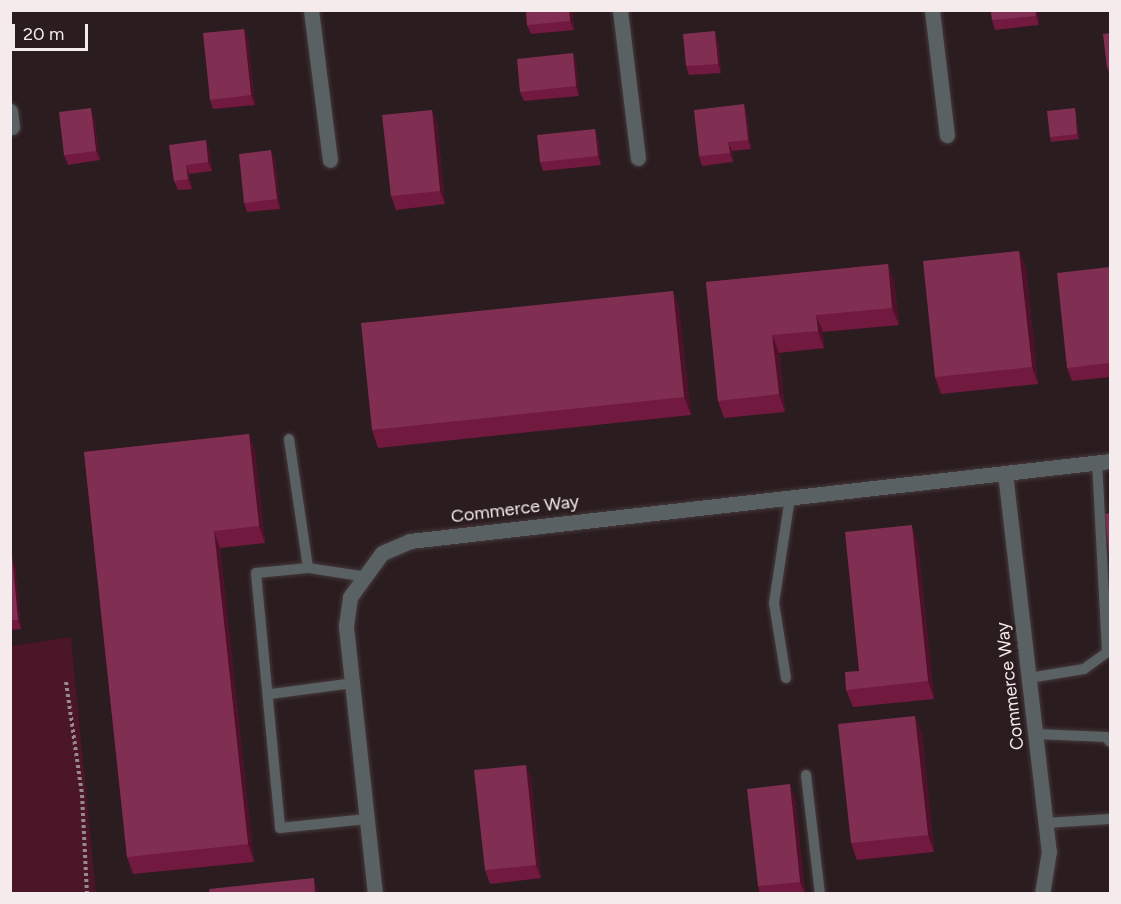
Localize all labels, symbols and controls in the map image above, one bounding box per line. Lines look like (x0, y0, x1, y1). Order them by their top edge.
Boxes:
scale bar (15, 12, 92, 50)
text: 20 m (23, 23, 64, 45)
street label: Commerce Way (450, 490, 580, 528)
street label: Commerce Way (991, 621, 1029, 751)

